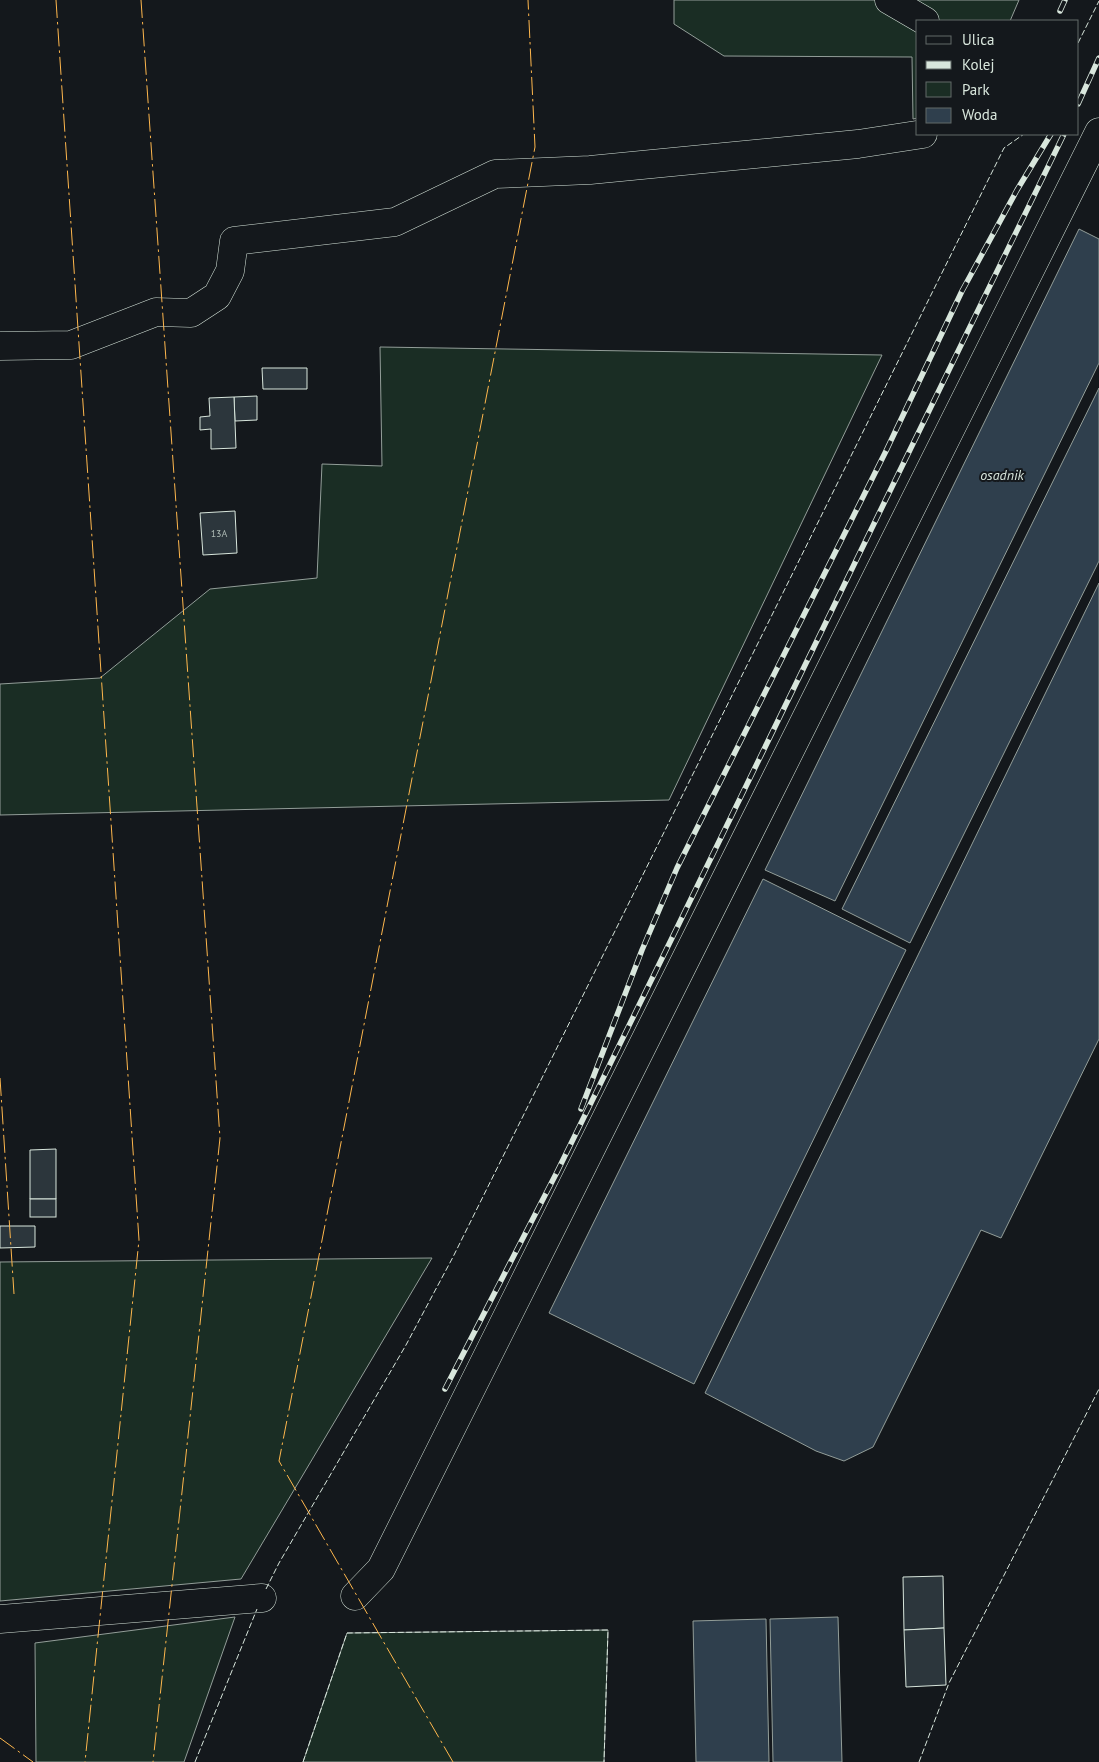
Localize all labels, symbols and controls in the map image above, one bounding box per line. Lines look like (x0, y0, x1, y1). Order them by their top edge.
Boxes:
legend (916, 20, 1079, 135)
text: Ulica (962, 30, 994, 49)
text: Kolej (962, 55, 994, 74)
text: Park (962, 80, 990, 99)
text: Woda (962, 105, 997, 124)
water label: osadnik (980, 466, 1025, 484)
house number: 13A (211, 527, 228, 540)

